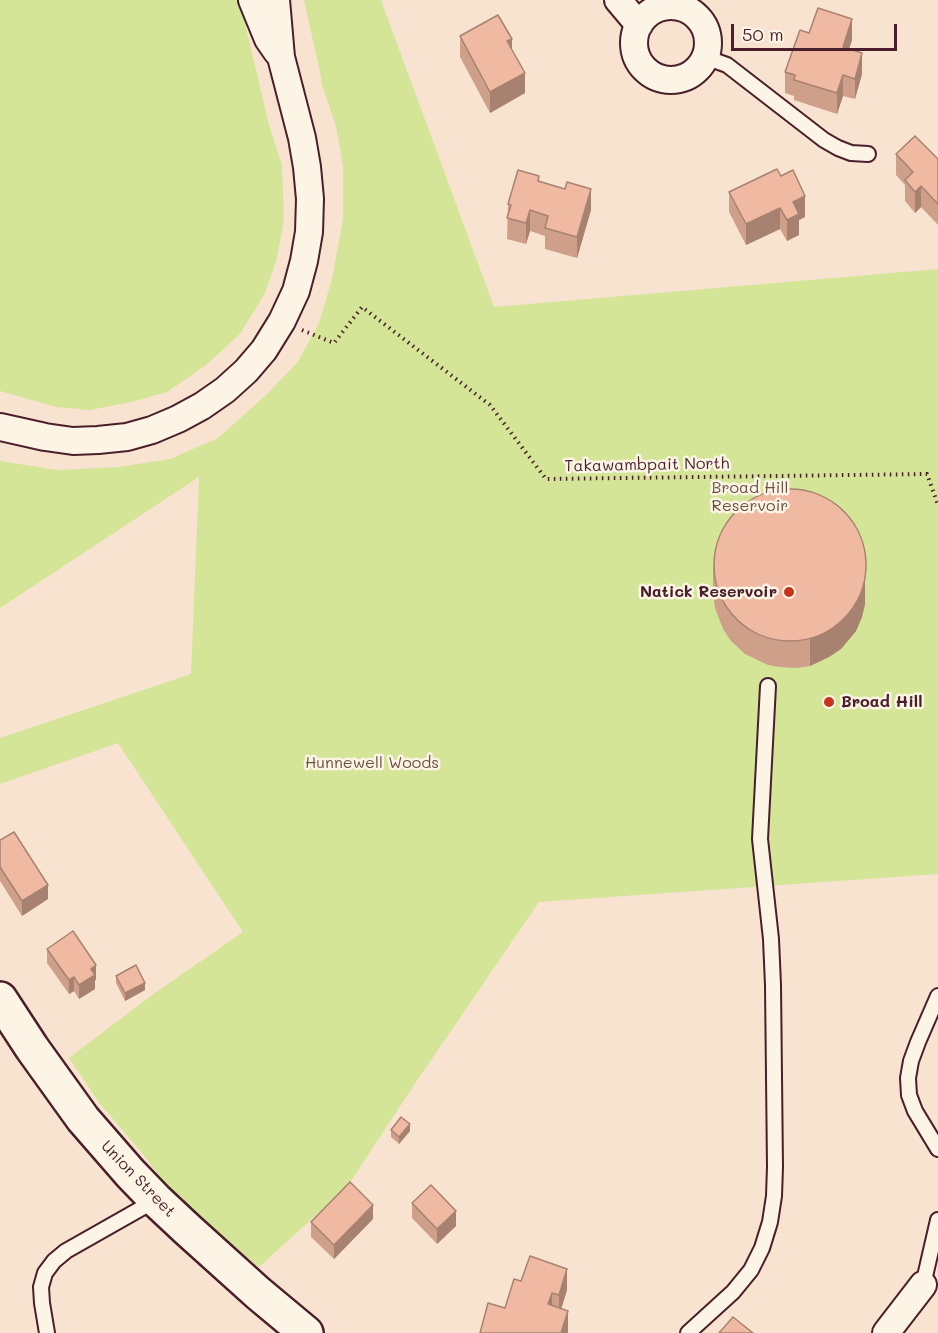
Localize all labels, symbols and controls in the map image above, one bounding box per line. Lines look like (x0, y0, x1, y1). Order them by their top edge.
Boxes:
scale bar (734, 12, 900, 50)
text: 50 m (742, 22, 784, 46)
street label: Takawambpait North (564, 454, 730, 476)
park label: Broad Hill Reservoir (711, 478, 789, 516)
place label: Natick Reservoir (640, 582, 777, 602)
marker: Natick Reservoir (782, 585, 796, 599)
place label: Broad Hill (841, 692, 922, 712)
marker: Broad Hill (822, 695, 836, 709)
park label: Hunnewell Woods (305, 753, 439, 773)
street label: Union Street (97, 1137, 179, 1221)

